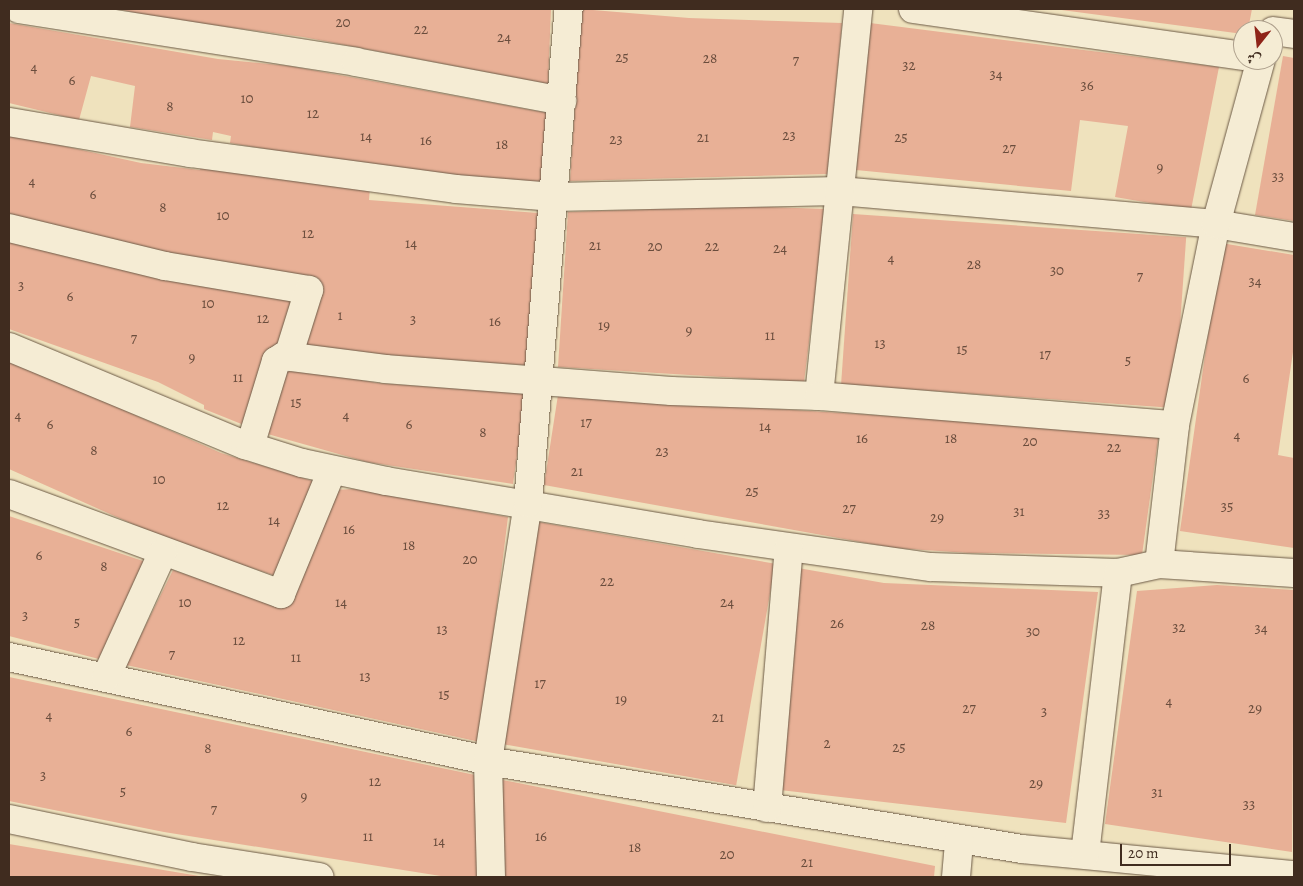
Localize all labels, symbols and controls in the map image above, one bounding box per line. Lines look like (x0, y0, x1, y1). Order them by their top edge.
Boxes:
house number: 20 (335, 14, 351, 32)
north arrow (1233, 20, 1283, 70)
house number: 22 (414, 21, 428, 39)
house number: 24 (497, 29, 511, 47)
text: ش (1245, 48, 1263, 70)
house number: 25 (615, 49, 629, 67)
house number: 28 (703, 50, 717, 68)
house number: 7 (793, 52, 799, 70)
house number: 32 (902, 57, 916, 75)
house number: 4 (31, 59, 37, 77)
house number: 34 (989, 66, 1003, 84)
house number: 6 (69, 72, 75, 90)
house number: 36 (1080, 77, 1094, 95)
house number: 10 (240, 90, 254, 108)
house number: 8 (166, 98, 174, 116)
house number: 12 (307, 105, 319, 123)
house number: 23 (782, 127, 796, 145)
house number: 14 (360, 128, 372, 146)
house number: 21 (697, 129, 709, 147)
house number: 25 (894, 129, 908, 147)
house number: 23 (609, 131, 623, 149)
house number: 16 (420, 132, 432, 150)
house number: 18 (496, 136, 508, 154)
house number: 27 (1002, 140, 1016, 158)
house number: 9 (1157, 159, 1163, 177)
house number: 33 (1272, 168, 1284, 186)
house number: 4 (29, 173, 35, 191)
house number: 6 (90, 186, 96, 204)
house number: 8 (159, 199, 167, 217)
house number: 10 (216, 207, 230, 225)
house number: 12 (302, 225, 314, 243)
house number: 14 (405, 235, 417, 253)
house number: 21 (589, 237, 601, 255)
house number: 20 (647, 238, 663, 256)
house number: 22 (705, 238, 719, 256)
house number: 24 (773, 240, 787, 258)
house number: 4 (888, 250, 894, 268)
house number: 28 (967, 256, 981, 274)
house number: 30 (1050, 262, 1064, 280)
house number: 7 (1137, 268, 1143, 286)
house number: 34 (1248, 273, 1262, 291)
house number: 3 (18, 277, 24, 295)
house number: 6 (67, 288, 73, 306)
house number: 10 (201, 295, 215, 313)
house number: 1 (337, 307, 343, 325)
house number: 12 (257, 310, 269, 328)
house number: 3 (410, 311, 416, 329)
house number: 16 (489, 313, 501, 331)
house number: 19 (598, 317, 610, 335)
house number: 9 (686, 322, 692, 340)
house number: 11 (765, 327, 775, 345)
house number: 7 (131, 330, 137, 348)
house number: 13 (874, 335, 886, 353)
house number: 15 (956, 341, 968, 359)
house number: 17 (1039, 346, 1051, 364)
house number: 9 (189, 349, 195, 367)
house number: 5 (1125, 352, 1131, 370)
house number: 11 (233, 369, 243, 387)
house number: 6 (1243, 370, 1249, 388)
house number: 15 (290, 394, 302, 412)
house number: 4 (15, 407, 21, 425)
house number: 4 (343, 407, 349, 425)
house number: 17 (580, 414, 592, 432)
house number: 6 (47, 416, 53, 434)
house number: 6 (406, 416, 412, 434)
house number: 14 (759, 418, 771, 436)
house number: 8 (479, 424, 487, 442)
house number: 4 (1234, 427, 1240, 445)
house number: 16 (856, 430, 868, 448)
house number: 18 (945, 430, 957, 448)
house number: 20 (1022, 433, 1038, 451)
house number: 22 (1107, 439, 1121, 457)
house number: 8 (90, 442, 98, 460)
house number: 23 (655, 443, 669, 461)
house number: 21 (571, 463, 583, 481)
house number: 10 (152, 471, 166, 489)
house number: 25 (745, 483, 759, 501)
house number: 12 (217, 497, 229, 515)
house number: 35 (1221, 498, 1233, 516)
house number: 27 (842, 500, 856, 518)
house number: 31 (1013, 503, 1025, 521)
house number: 33 (1098, 505, 1110, 523)
house number: 29 (930, 509, 944, 527)
house number: 14 (268, 512, 280, 530)
house number: 16 (343, 521, 355, 539)
house number: 18 (403, 537, 415, 555)
house number: 6 (36, 547, 42, 565)
house number: 20 (462, 551, 478, 569)
house number: 8 (100, 558, 108, 576)
house number: 22 (600, 573, 614, 591)
house number: 10 (178, 594, 192, 612)
house number: 14 (335, 594, 347, 612)
house number: 24 (720, 594, 734, 612)
house number: 3 (22, 607, 28, 625)
house number: 5 (74, 614, 80, 632)
house number: 26 (830, 615, 844, 633)
house number: 28 (921, 617, 935, 635)
house number: 32 (1172, 619, 1186, 637)
house number: 34 (1254, 620, 1268, 638)
house number: 13 (436, 621, 448, 639)
house number: 30 (1026, 623, 1040, 641)
house number: 12 (233, 632, 245, 650)
house number: 7 (169, 646, 175, 664)
house number: 11 (291, 649, 301, 667)
house number: 13 (359, 668, 371, 686)
house number: 17 (534, 675, 546, 693)
house number: 15 (438, 686, 450, 704)
house number: 19 (615, 691, 627, 709)
house number: 4 (1166, 693, 1172, 711)
house number: 27 (962, 700, 976, 718)
house number: 29 (1248, 700, 1262, 718)
house number: 3 (1041, 703, 1047, 721)
house number: 4 (46, 707, 52, 725)
house number: 21 (712, 709, 724, 727)
house number: 6 (126, 723, 132, 741)
house number: 2 (823, 735, 831, 753)
house number: 25 (892, 739, 906, 757)
house number: 8 (204, 740, 212, 758)
house number: 3 (40, 767, 46, 785)
house number: 12 (369, 773, 381, 791)
house number: 29 (1029, 775, 1043, 793)
house number: 5 (120, 783, 126, 801)
house number: 31 (1151, 784, 1163, 802)
house number: 9 (301, 788, 307, 806)
house number: 33 (1243, 796, 1255, 814)
house number: 7 (211, 801, 217, 819)
house number: 11 (363, 828, 373, 846)
house number: 16 (535, 828, 547, 846)
house number: 14 (433, 833, 445, 851)
scale bar (1123, 834, 1234, 866)
house number: 18 (629, 839, 641, 857)
text: 20 m (1128, 843, 1159, 863)
house number: 20 (719, 846, 735, 864)
house number: 21 (801, 854, 813, 872)

